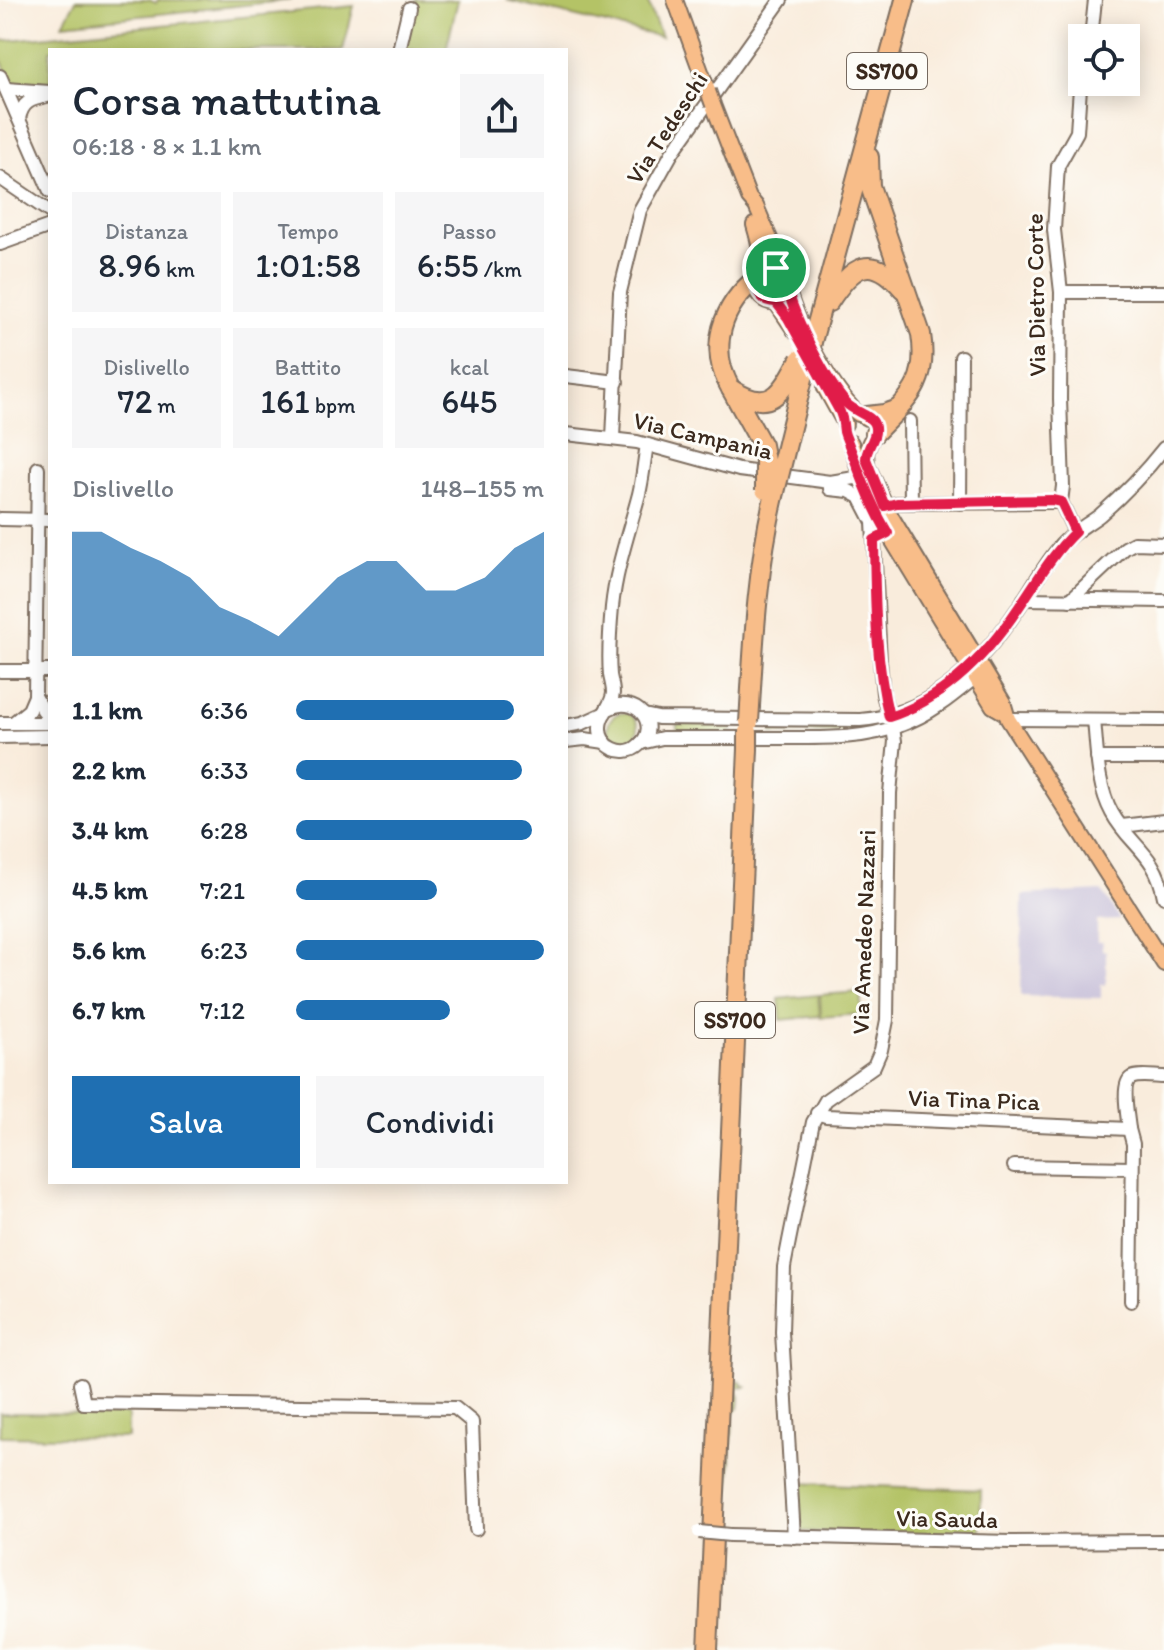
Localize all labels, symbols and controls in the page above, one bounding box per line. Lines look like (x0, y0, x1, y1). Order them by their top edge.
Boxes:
map controls (1068, 24, 1140, 96)
button: locate (1068, 24, 1140, 96)
road number: SS700 (847, 53, 927, 89)
street label: Via Tedeschi (620, 66, 714, 189)
text: Corsa mattutina (72, 73, 381, 126)
button: share (460, 74, 544, 158)
text: 06:18 · 8 × 1.1 km (72, 130, 262, 162)
street label: Via Dietro Corte (1020, 213, 1051, 377)
text: Distanza (105, 218, 188, 245)
text: Tempo (277, 218, 339, 245)
text: Passo (442, 218, 496, 245)
pin (742, 234, 810, 302)
text: 8.96 (98, 245, 161, 286)
text: 1:01:58 (255, 245, 361, 286)
text: 6:55 (417, 245, 479, 286)
icon: arrive (754, 246, 798, 290)
text: km (161, 256, 195, 283)
text: /km (479, 256, 522, 283)
text: Dislivello (103, 354, 190, 381)
text: Battito (275, 354, 341, 381)
text: kcal (450, 354, 489, 381)
text: 72 (118, 381, 152, 422)
text: 161 (260, 381, 310, 422)
text: 645 (441, 381, 497, 422)
text: m (152, 392, 176, 419)
text: bpm (310, 392, 356, 419)
street label: Via Campania (631, 405, 776, 466)
text: Dislivello (72, 472, 174, 504)
text: 148–155 m (420, 472, 544, 504)
text: 1.1 km (72, 694, 143, 726)
text: 6:36 (200, 694, 248, 726)
text: 2.2 km (72, 754, 146, 786)
text: 6:33 (200, 754, 248, 786)
text: 3.4 km (72, 814, 148, 846)
text: 6:28 (200, 814, 248, 846)
street label: Via Amedeo Nazzari (845, 829, 882, 1035)
text: 4.5 km (72, 874, 148, 906)
text: 7:21 (200, 874, 245, 906)
text: 5.6 km (72, 934, 146, 966)
text: 6:23 (200, 934, 248, 966)
text: 6.7 km (72, 994, 145, 1026)
text: 7:12 (200, 994, 245, 1026)
road number: SS700 (695, 1002, 775, 1038)
button: Salva (72, 1076, 300, 1168)
button: Condividi (316, 1076, 544, 1168)
street label: Via Tina Pica (908, 1083, 1041, 1116)
street label: Via Sauda (896, 1503, 998, 1534)

